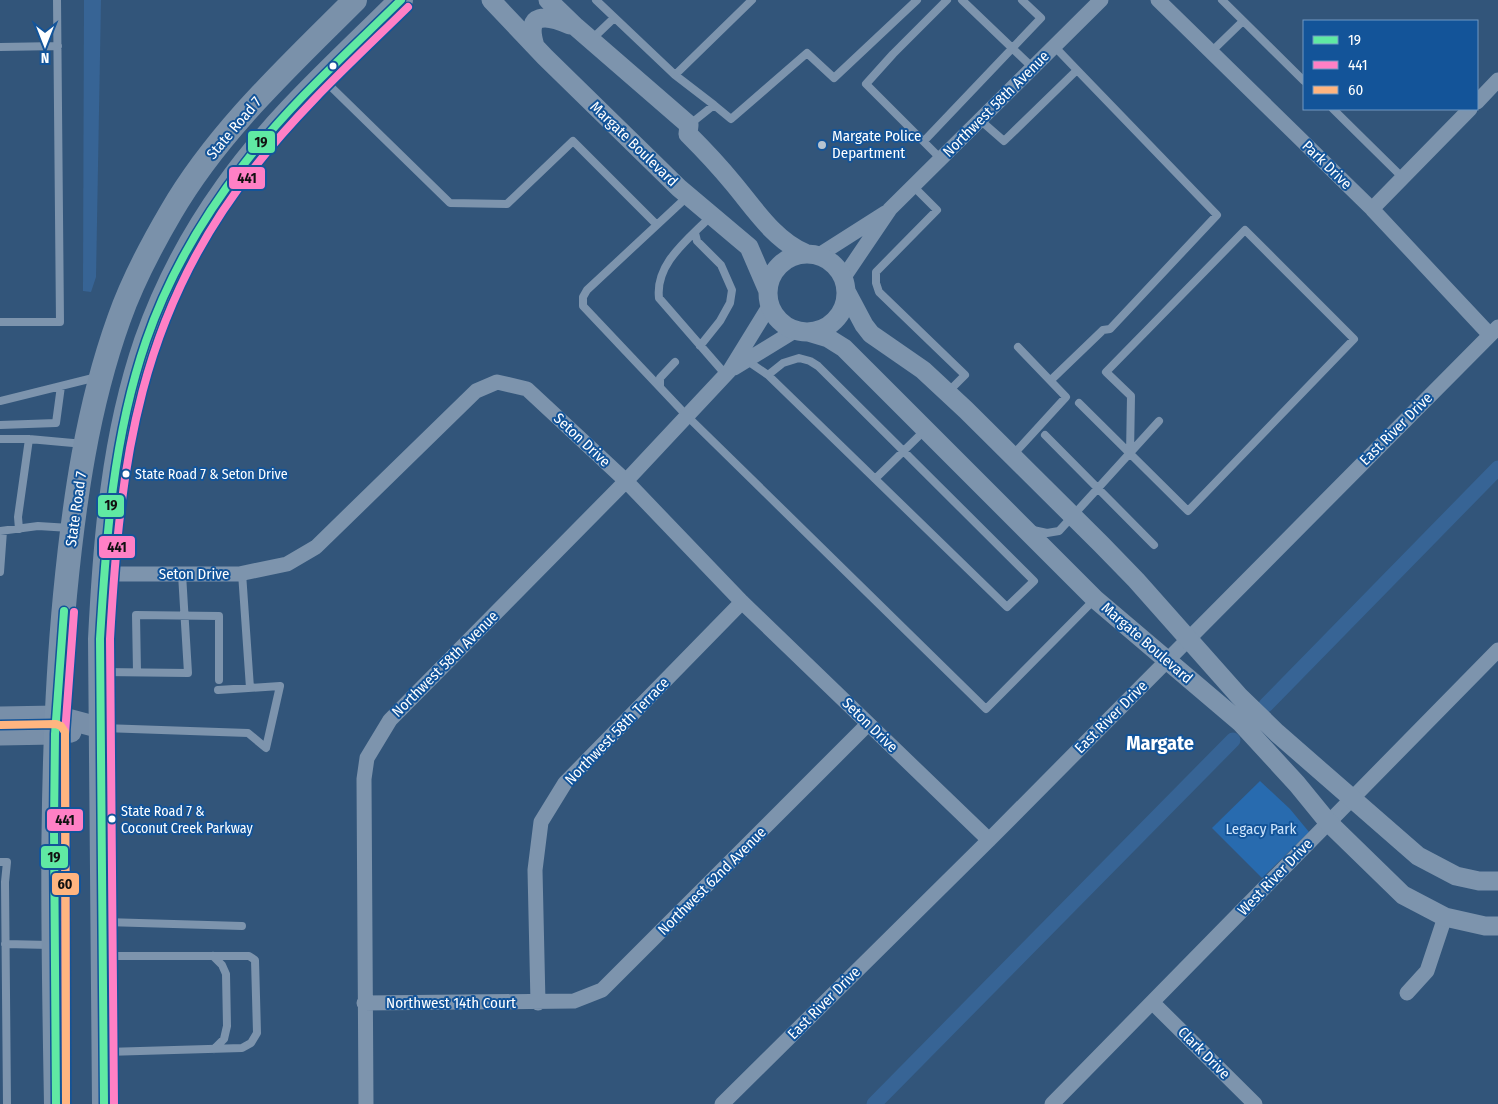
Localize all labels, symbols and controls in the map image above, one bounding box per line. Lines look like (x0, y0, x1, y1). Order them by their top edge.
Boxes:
north arrow (20, 20, 70, 70)
legend (1303, 20, 1478, 110)
text: 19 (1348, 31, 1361, 49)
street label: Northwest 58th Avenue (939, 47, 1053, 161)
text: N (41, 49, 49, 66)
text: 441 (1348, 56, 1368, 74)
unlabelled marker (328, 61, 338, 71)
text: 60 (1348, 81, 1363, 99)
street label: State Road 7 (203, 93, 265, 163)
street label: Margate Boulevard (587, 98, 681, 190)
place label: Margate Police Department (832, 127, 921, 162)
line badge: 19 (247, 130, 276, 154)
text: 19 (254, 134, 268, 151)
street label: Park Drive (1298, 137, 1356, 193)
marker: Margate Police Department (816, 139, 828, 151)
line badge: 441 (228, 166, 266, 190)
text: 441 (237, 170, 257, 187)
street label: East River Drive (1356, 389, 1436, 469)
street label: Seton Drive (550, 409, 614, 471)
place label: State Road 7 & Seton Drive (135, 466, 288, 483)
marker: State Road 7 & Seton Drive (121, 469, 131, 479)
street label: State Road 7 (62, 470, 90, 548)
line badge: 19 (97, 494, 125, 518)
text: 19 (104, 497, 118, 514)
line badge: 441 (98, 535, 136, 559)
text: 441 (107, 539, 127, 556)
street label: Seton Drive (159, 565, 229, 583)
street label: Margate Boulevard (1098, 599, 1196, 687)
street label: Northwest 58th Avenue (388, 607, 502, 721)
street label: Northwest 58th Terrace (561, 674, 673, 788)
street label: East River Drive (1071, 677, 1151, 757)
street label: Seton Drive (838, 694, 902, 756)
district label: Margate (1126, 731, 1194, 755)
place label: State Road 7 & Coconut Creek Parkway (121, 803, 253, 837)
line badge: 441 (46, 808, 84, 832)
text: 441 (55, 812, 75, 829)
marker: State Road 7 & Coconut Creek Parkway (107, 814, 117, 824)
park label: Legacy Park (1225, 820, 1297, 838)
street label: Northwest 62nd Avenue (654, 823, 770, 939)
street label: West River Drive (1234, 835, 1316, 919)
line badge: 19 (40, 845, 69, 869)
text: 19 (47, 849, 61, 866)
line badge: 60 (51, 872, 80, 896)
text: 60 (58, 876, 73, 893)
street label: East River Drive (784, 963, 864, 1043)
street label: Northwest 14th Court (386, 994, 516, 1012)
street label: Clark Drive (1174, 1023, 1234, 1083)

